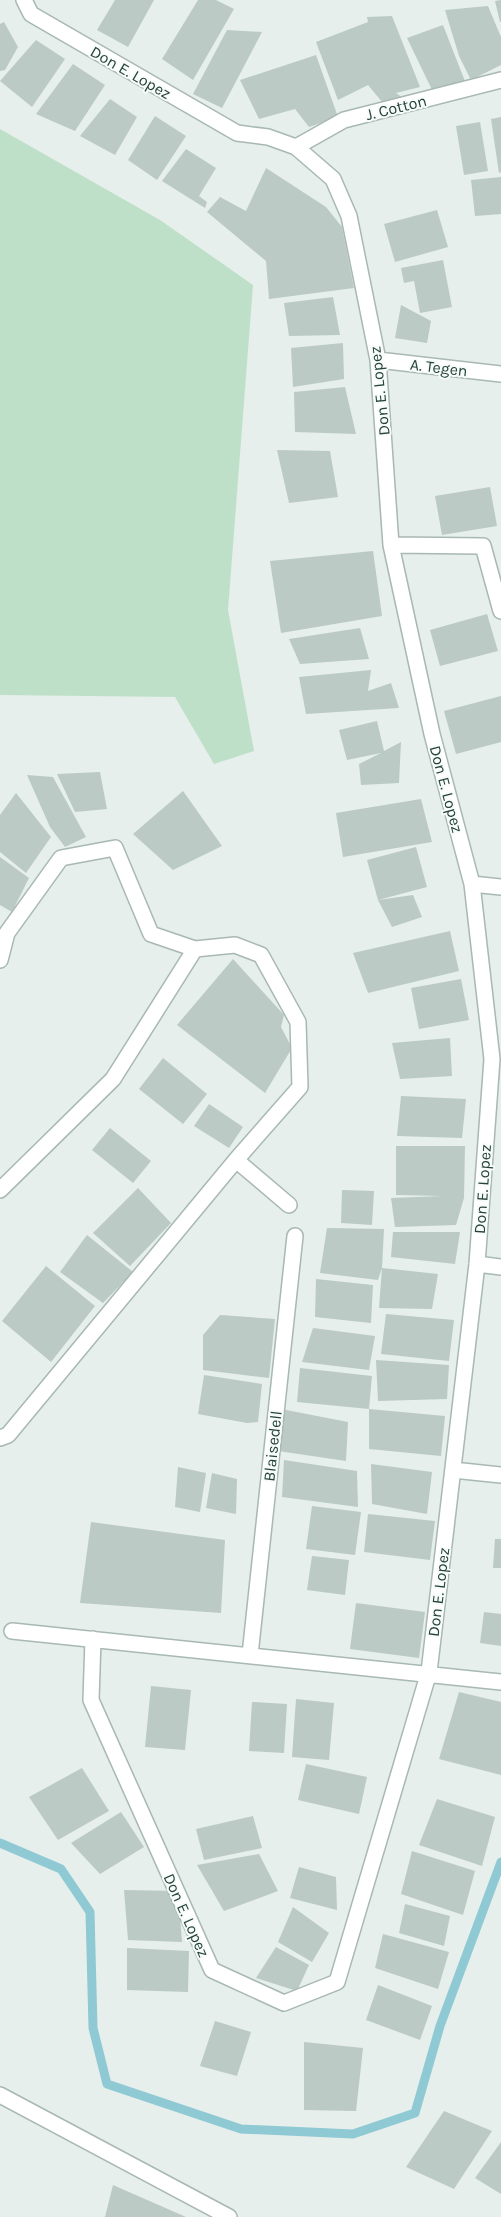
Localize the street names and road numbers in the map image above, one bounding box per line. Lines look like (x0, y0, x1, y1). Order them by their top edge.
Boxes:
street label: Don E. Lopez (87, 42, 174, 103)
street label: J. Cotton (364, 91, 429, 124)
street label: Don E. Lopez (365, 345, 394, 437)
street label: A. Tegen (409, 355, 469, 380)
street label: Don E. Lopez (426, 743, 467, 835)
street label: Don E. Lopez (470, 1144, 495, 1234)
street label: Blaisedell (259, 1410, 286, 1482)
street label: Don E. Lopez (424, 1546, 453, 1638)
street label: Don E. Lopez (160, 1870, 213, 1960)

